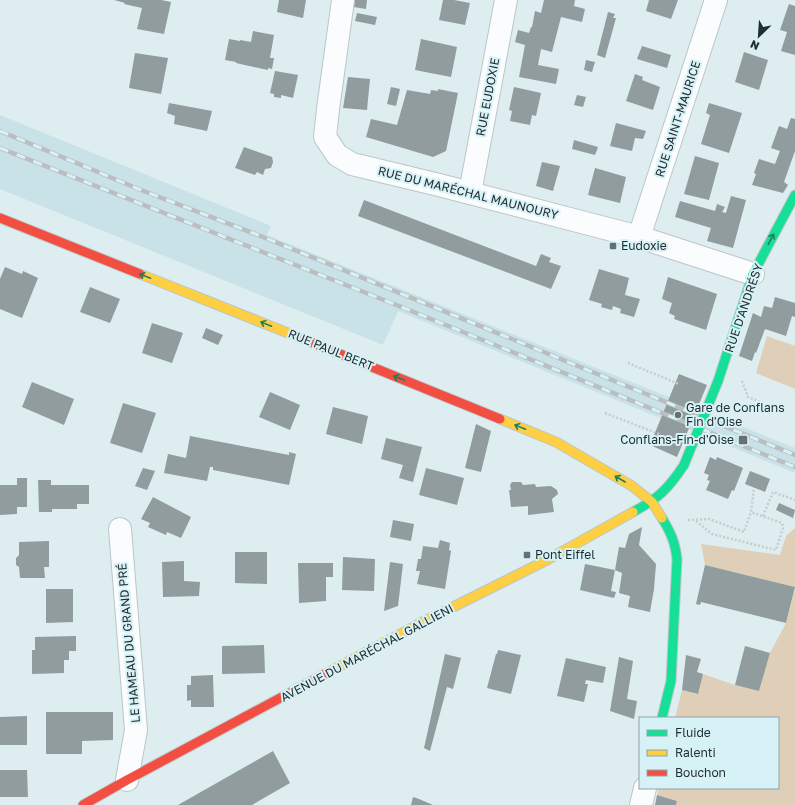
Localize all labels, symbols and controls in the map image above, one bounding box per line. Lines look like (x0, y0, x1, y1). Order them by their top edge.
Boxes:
north arrow (739, 16, 779, 56)
text: N (748, 38, 761, 53)
street label: RUE EUDOXIE (473, 57, 502, 137)
street label: RUE SAINT-MAURICE (652, 59, 703, 179)
street label: RUE DU MARÉCHAL MAUNOURY (376, 163, 560, 222)
one-way arrow (768, 233, 775, 245)
place label: Eudoxie (621, 238, 667, 253)
marker: Eudoxie (608, 241, 618, 251)
street label: RUE D'ANDRÉSY (721, 261, 766, 354)
one-way arrow (139, 271, 151, 279)
one-way arrow (260, 320, 272, 328)
street label: RUE PAUL BERT (286, 326, 377, 374)
one-way arrow (394, 373, 406, 381)
place label: Gare de Conflans Fin d'Oise (686, 400, 785, 429)
marker: Gare de Conflans Fin d'Oise (673, 410, 683, 420)
one-way arrow (514, 423, 526, 430)
place label: Conflans-Fin-d'Oise (620, 432, 734, 447)
marker: Conflans-Fin-d'Oise (737, 434, 749, 446)
one-way arrow (614, 475, 626, 483)
place label: Pont Eiffel (535, 547, 595, 562)
marker: Pont Eiffel (522, 550, 532, 560)
street label: LE HAMEAU DU GRAND PRÉ (114, 563, 143, 723)
street label: AVENUE DU MARÉCHAL GALLIENI (278, 601, 456, 705)
legend (639, 717, 779, 789)
text: Fluide (675, 725, 711, 740)
text: Ralenti (675, 745, 716, 760)
text: Bouchon (675, 765, 726, 780)

